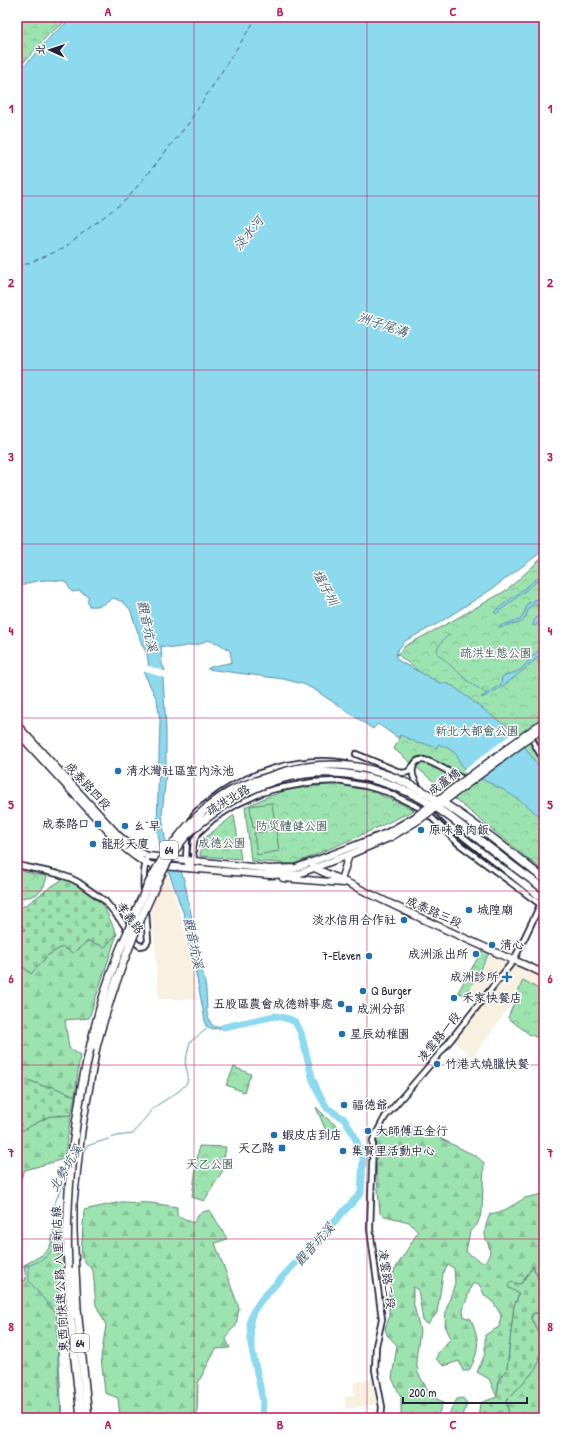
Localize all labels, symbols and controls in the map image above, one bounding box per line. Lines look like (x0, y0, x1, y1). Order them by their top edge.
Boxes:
text: A (105, 2, 112, 20)
text: B (277, 2, 284, 20)
text: C (449, 2, 457, 20)
north arrow (30, 30, 70, 70)
text: 北 (33, 44, 47, 55)
text: 1 (9, 99, 14, 117)
text: 1 (548, 99, 553, 117)
water label: 淡水河 (229, 211, 269, 254)
text: 2 (8, 273, 15, 291)
text: 2 (547, 273, 554, 291)
water label: 洲子尾溝 (355, 307, 411, 341)
text: 3 (8, 447, 14, 465)
text: 3 (547, 447, 553, 465)
water label: 塭仔圳 (309, 566, 344, 610)
water label: 觀音坑溪 (134, 599, 162, 654)
text: 4 (9, 621, 14, 639)
text: 4 (548, 621, 553, 639)
park label: 疏洪生態公園 (460, 644, 532, 661)
park label: 新北大都會公園 (435, 722, 519, 739)
street label: 成泰路四段 (62, 758, 115, 813)
place label: 清水灣社區室內泳池 (126, 762, 234, 779)
street label: 成蘆橋 (424, 764, 463, 799)
marker: 清水灣社區室內泳池 (113, 766, 123, 776)
street label: 疏洪北路 (203, 780, 253, 819)
text: 5 (8, 795, 14, 813)
text: 5 (547, 795, 553, 813)
place label: 成泰路口 (42, 815, 90, 832)
place label: ㄠˇ早 (133, 817, 161, 834)
park label: 防災體健公園 (256, 817, 328, 834)
marker: 成泰路口 (93, 819, 103, 829)
marker: ㄠˇ早 (120, 821, 130, 831)
place label: 原味魯肉飯 (429, 821, 489, 838)
marker: 原味魯肉飯 (416, 825, 426, 835)
park label: 成德公園 (198, 834, 246, 851)
place label: 龍形天廈 (101, 835, 149, 852)
marker: 龍形天廈 (88, 839, 98, 849)
road number: 64 (160, 841, 178, 859)
street label: 成泰路三段 (403, 892, 465, 932)
street label: 孝義路 (113, 898, 148, 937)
place label: 城隍廟 (477, 901, 513, 918)
marker: 城隍廟 (464, 905, 474, 915)
place label: 淡水信用合作社 (312, 911, 396, 928)
marker: 淡水信用合作社 (399, 915, 409, 925)
water label: 觀音坑溪 (180, 916, 208, 971)
place label: 清心 (500, 936, 524, 953)
marker: 清心 (487, 940, 497, 950)
place label: 成洲派出所 (408, 945, 469, 962)
place label: 7-Eleven (322, 947, 361, 964)
marker: 成洲派出所 (471, 949, 481, 959)
marker: 7-Eleven (364, 951, 374, 961)
place label: 成洲診所 (450, 968, 499, 985)
text: 6 (8, 969, 14, 987)
text: 6 (547, 969, 553, 987)
marker: 成洲診所 (501, 971, 513, 983)
place label: Q Burger (371, 982, 412, 999)
marker: Q Burger (358, 986, 368, 996)
place label: 禾家快餐店 (462, 989, 522, 1006)
marker: 禾家快餐店 (449, 993, 459, 1003)
place label: 五股區農會成德辦事處 (213, 995, 333, 1012)
marker: 五股區農會成德辦事處 (336, 999, 346, 1009)
place label: 成洲分部 (357, 1000, 405, 1017)
marker: 成洲分部 (344, 1004, 354, 1014)
street label: 凌雲路一段 (413, 1008, 464, 1065)
place label: 星辰幼稚園 (350, 1025, 410, 1042)
marker: 星辰幼稚園 (337, 1029, 347, 1039)
place label: 竹港式燒臘快餐 (445, 1055, 529, 1072)
marker: 竹港式燒臘快餐 (432, 1059, 442, 1069)
place label: 福德爺 (352, 1096, 388, 1113)
marker: 福德爺 (339, 1100, 349, 1110)
place label: 大師傅五金行 (376, 1122, 448, 1139)
place label: 蝦皮店到店 (282, 1126, 342, 1143)
marker: 大師傅五金行 (363, 1126, 373, 1136)
marker: 蝦皮店到店 (269, 1130, 279, 1140)
place label: 天乙路 (238, 1139, 274, 1156)
water label: 北勢坑溪 (44, 1140, 87, 1195)
place label: 集賢里活動中心 (351, 1142, 435, 1159)
text: 7 (7, 1143, 15, 1161)
marker: 天乙路 (277, 1143, 287, 1153)
text: 7 (546, 1143, 554, 1161)
marker: 集賢里活動中心 (338, 1146, 348, 1156)
park label: 天乙公園 (186, 1155, 234, 1172)
street label: 東西向快速公路 八里新店線 (47, 1205, 72, 1353)
water label: 觀音坑溪 (290, 1218, 339, 1269)
street label: 凌雲路二段 (375, 1248, 400, 1310)
text: 8 (8, 1317, 14, 1335)
text: 8 (547, 1317, 553, 1335)
road number: 64 (71, 1334, 89, 1352)
scale bar (403, 1379, 527, 1405)
text: 200 m (409, 1384, 436, 1401)
text: A (105, 1415, 112, 1433)
text: B (277, 1415, 284, 1433)
text: C (449, 1415, 457, 1433)

